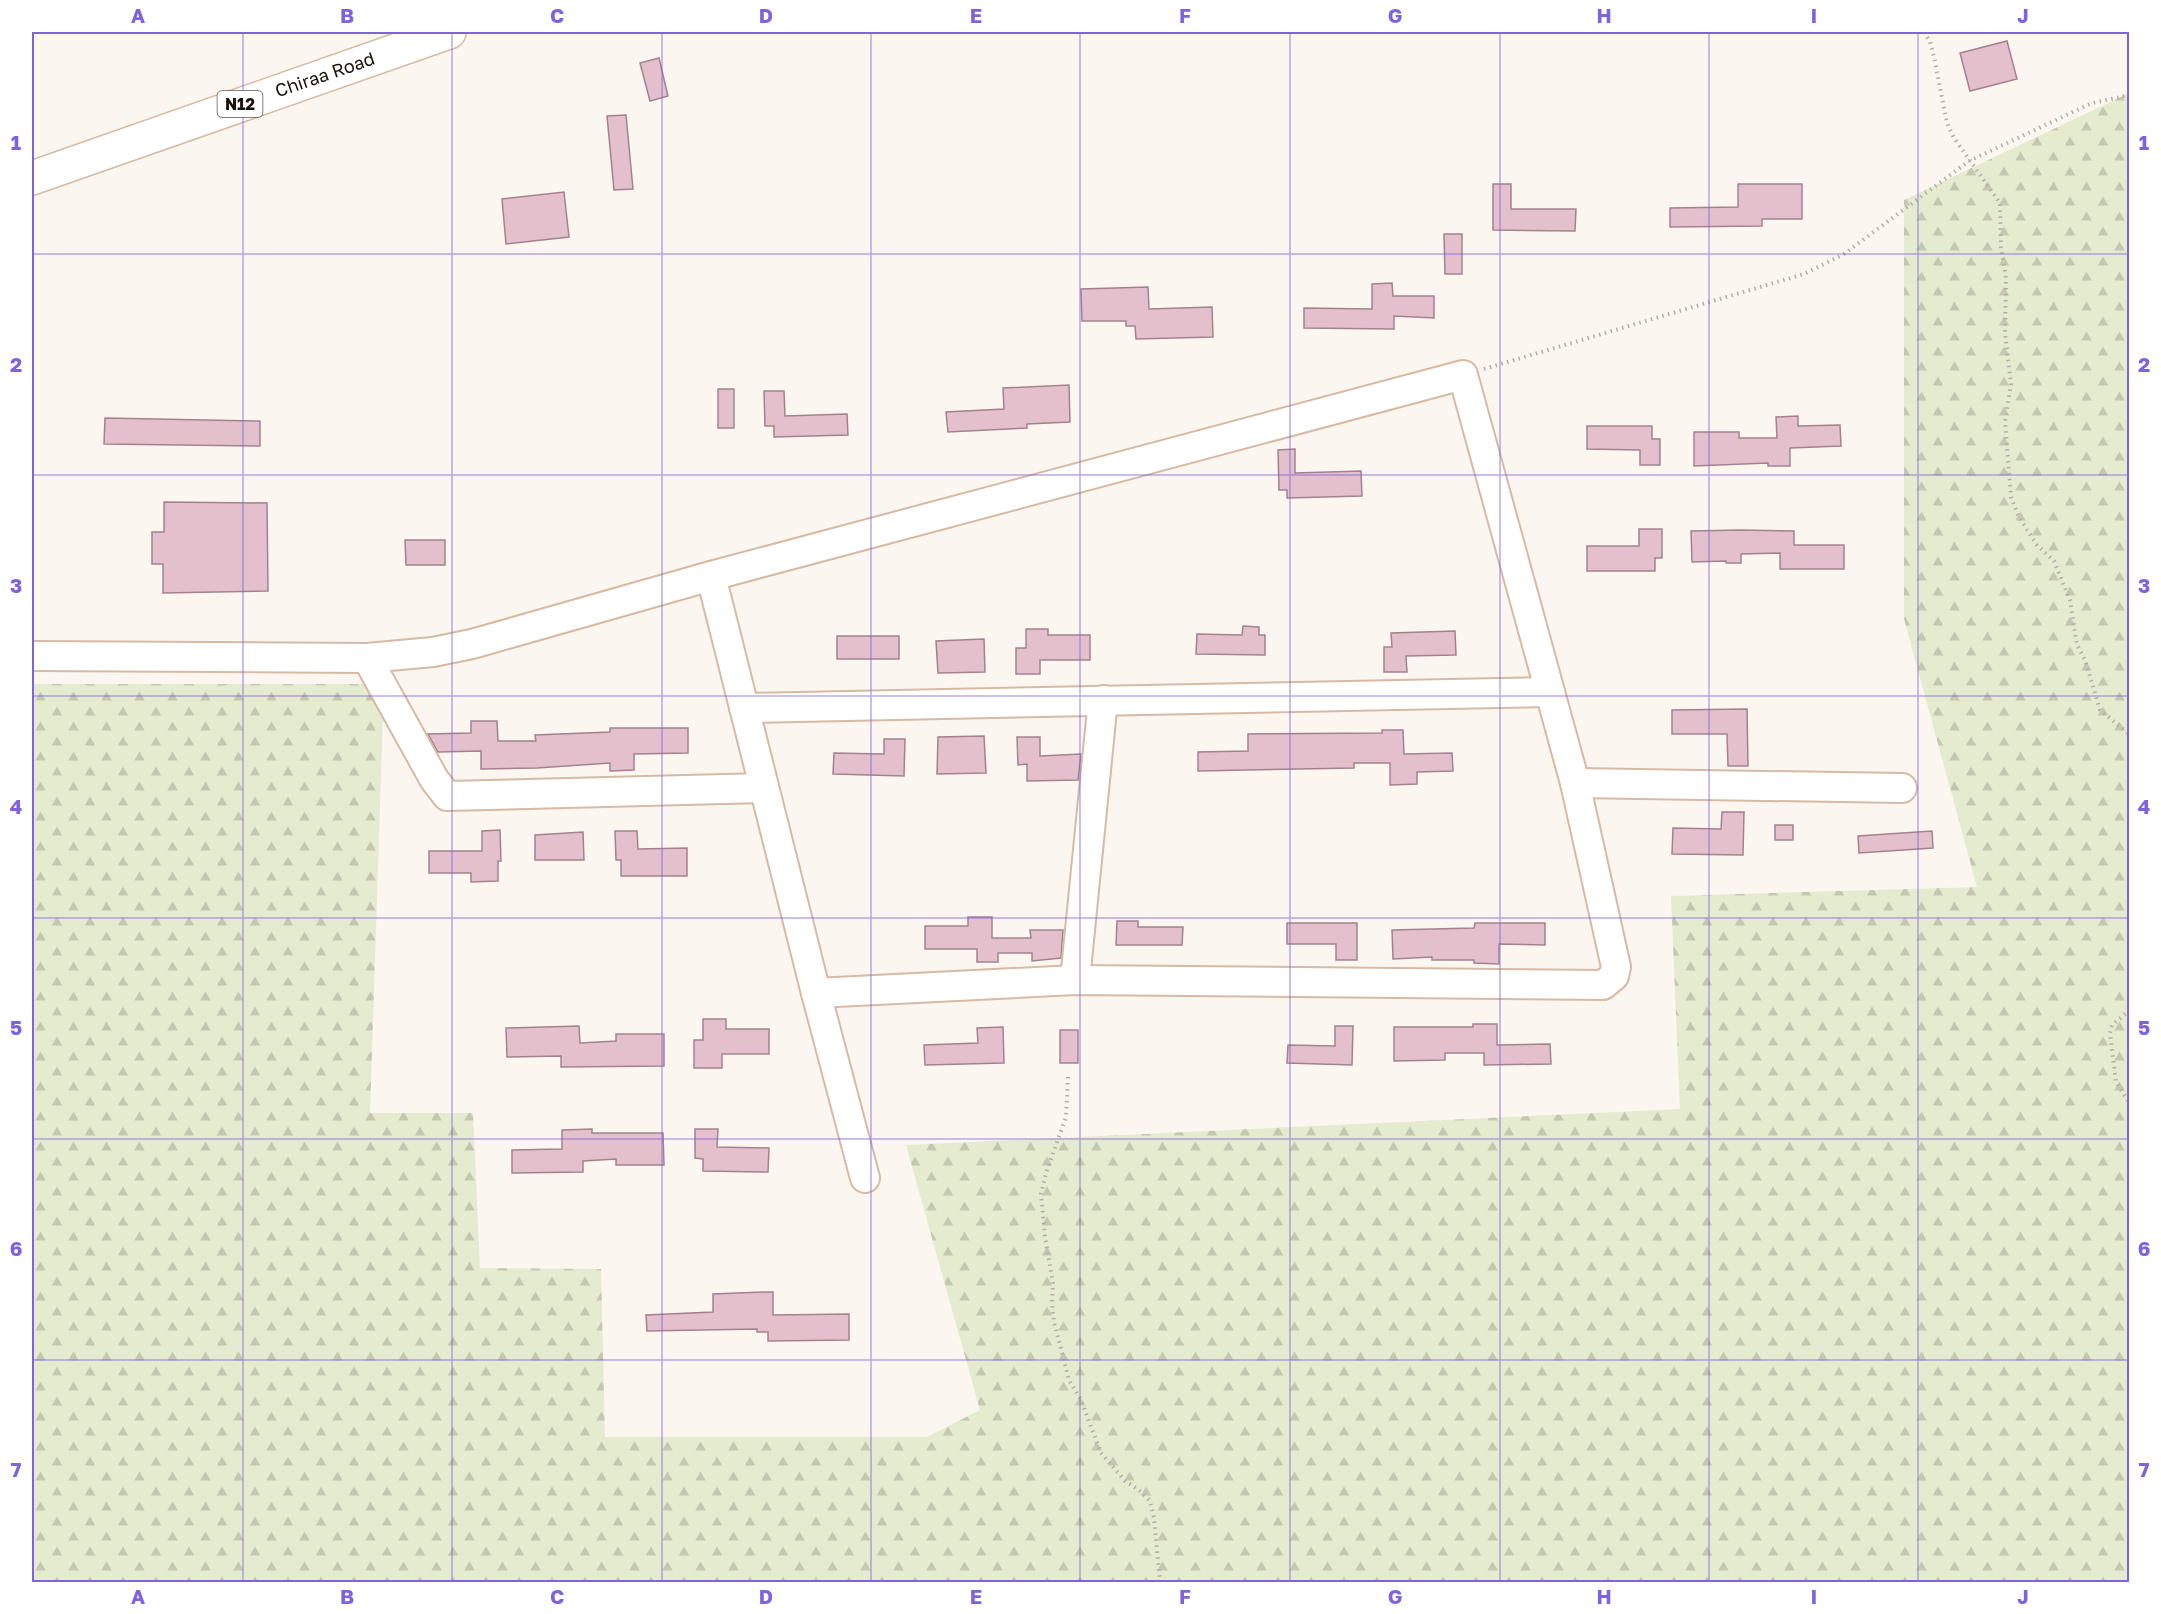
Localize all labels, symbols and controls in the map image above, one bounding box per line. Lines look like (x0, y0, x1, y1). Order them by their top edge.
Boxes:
text: A (131, 3, 145, 27)
text: B (340, 3, 354, 27)
text: C (550, 3, 564, 27)
text: D (759, 3, 773, 27)
text: E (970, 3, 982, 27)
text: F (1179, 3, 1191, 27)
text: G (1388, 3, 1402, 27)
text: H (1596, 3, 1612, 27)
text: I (1811, 3, 1817, 27)
text: J (2017, 3, 2029, 27)
street label: Chiraa Road (272, 47, 377, 101)
road number: N12 (218, 91, 262, 117)
text: 1 (11, 130, 21, 154)
text: 1 (2139, 130, 2149, 154)
text: 2 (10, 352, 22, 376)
text: 2 (2138, 352, 2150, 376)
text: 3 (10, 573, 22, 597)
text: 3 (2138, 573, 2150, 597)
text: 4 (10, 794, 22, 818)
text: 4 (2138, 794, 2150, 818)
text: 5 (10, 1015, 22, 1039)
text: 5 (2138, 1015, 2150, 1039)
text: 6 (10, 1236, 22, 1260)
text: 6 (2138, 1236, 2150, 1260)
text: 7 (11, 1457, 22, 1481)
text: 7 (2139, 1457, 2150, 1481)
text: A (131, 1584, 145, 1608)
text: B (340, 1584, 354, 1608)
text: C (550, 1584, 564, 1608)
text: D (759, 1584, 773, 1608)
text: E (970, 1584, 982, 1608)
text: F (1179, 1584, 1191, 1608)
text: G (1388, 1584, 1402, 1608)
text: H (1596, 1584, 1612, 1608)
text: I (1811, 1584, 1817, 1608)
text: J (2017, 1584, 2029, 1608)

